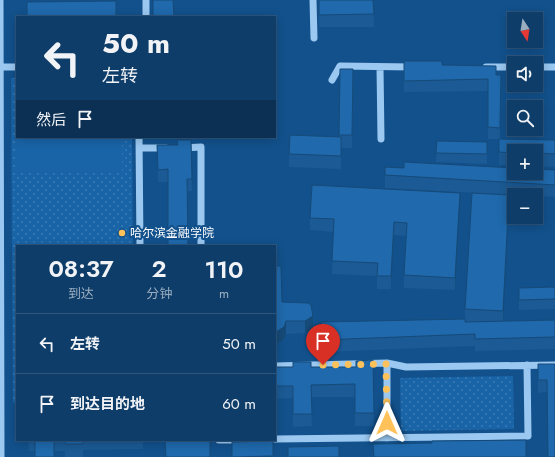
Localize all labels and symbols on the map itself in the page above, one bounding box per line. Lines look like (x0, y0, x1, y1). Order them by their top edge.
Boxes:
north arrow (507, 12, 543, 48)
place label: 哈尔滨金融学院 (130, 224, 214, 242)
marker: 哈尔滨金融学院 (117, 228, 127, 238)
pin (306, 324, 340, 365)
position arrow (366, 402, 408, 444)

